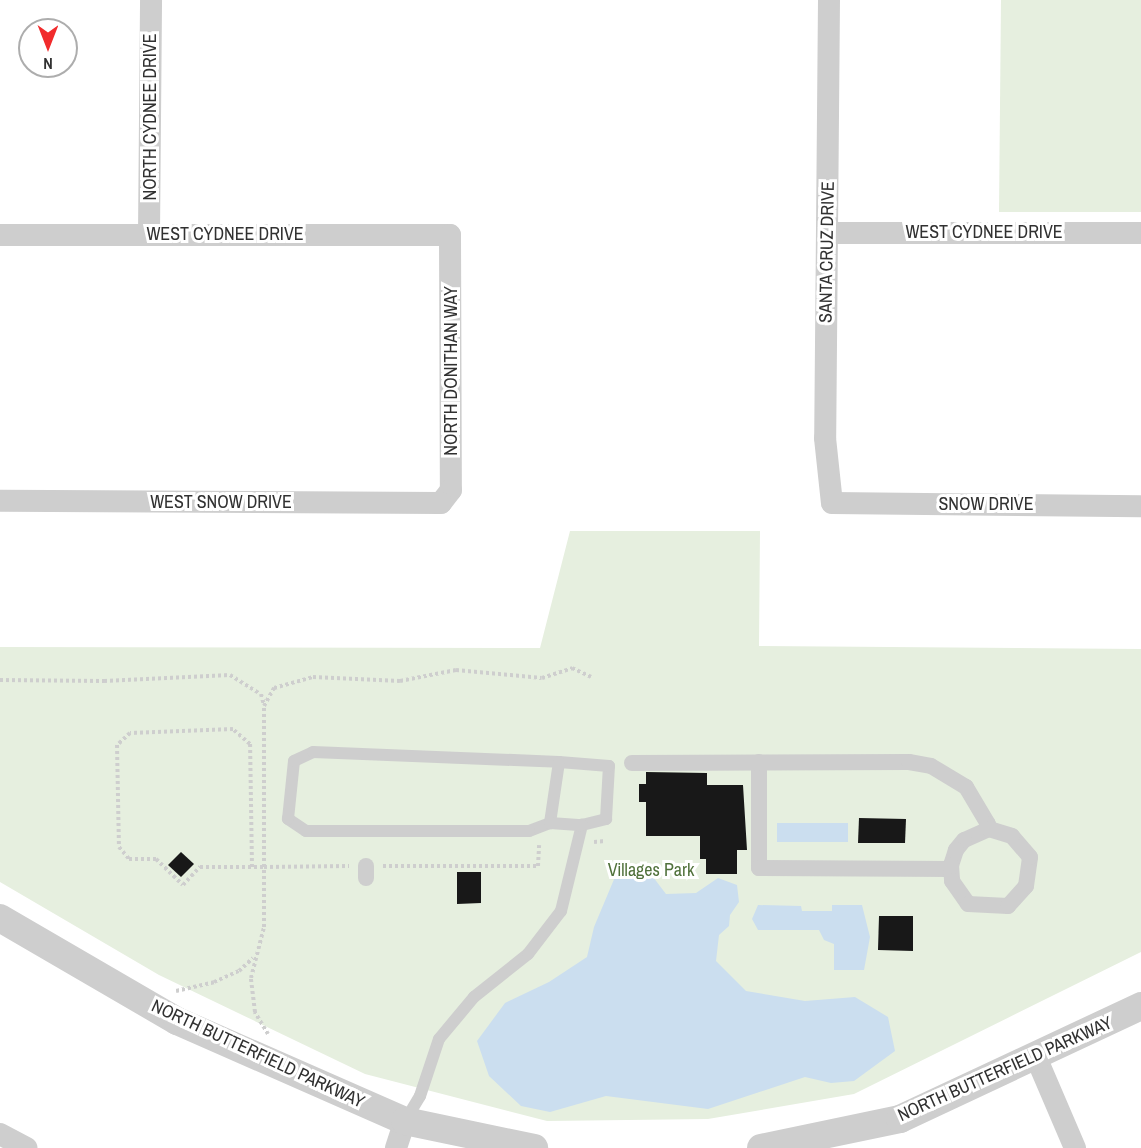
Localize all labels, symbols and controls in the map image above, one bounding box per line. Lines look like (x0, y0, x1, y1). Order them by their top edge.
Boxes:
north arrow (18, 18, 78, 78)
street label: NORTH CYDNEE DRIVE (139, 33, 161, 201)
text: N (43, 53, 53, 75)
street label: SANTA CRUZ DRIVE (815, 181, 839, 323)
street label: WEST CYDNEE DRIVE (905, 221, 1063, 243)
street label: WEST CYDNEE DRIVE (146, 223, 304, 245)
street label: NORTH DONITHAN WAY (440, 286, 462, 456)
street label: WEST SNOW DRIVE (150, 491, 292, 513)
street label: SNOW DRIVE (938, 493, 1034, 515)
park label: Villages Park (608, 859, 694, 881)
street label: NORTH BUTTERFIELD PARKWAY (148, 995, 368, 1113)
street label: NORTH BUTTERFIELD PARKWAY (894, 1012, 1116, 1126)

